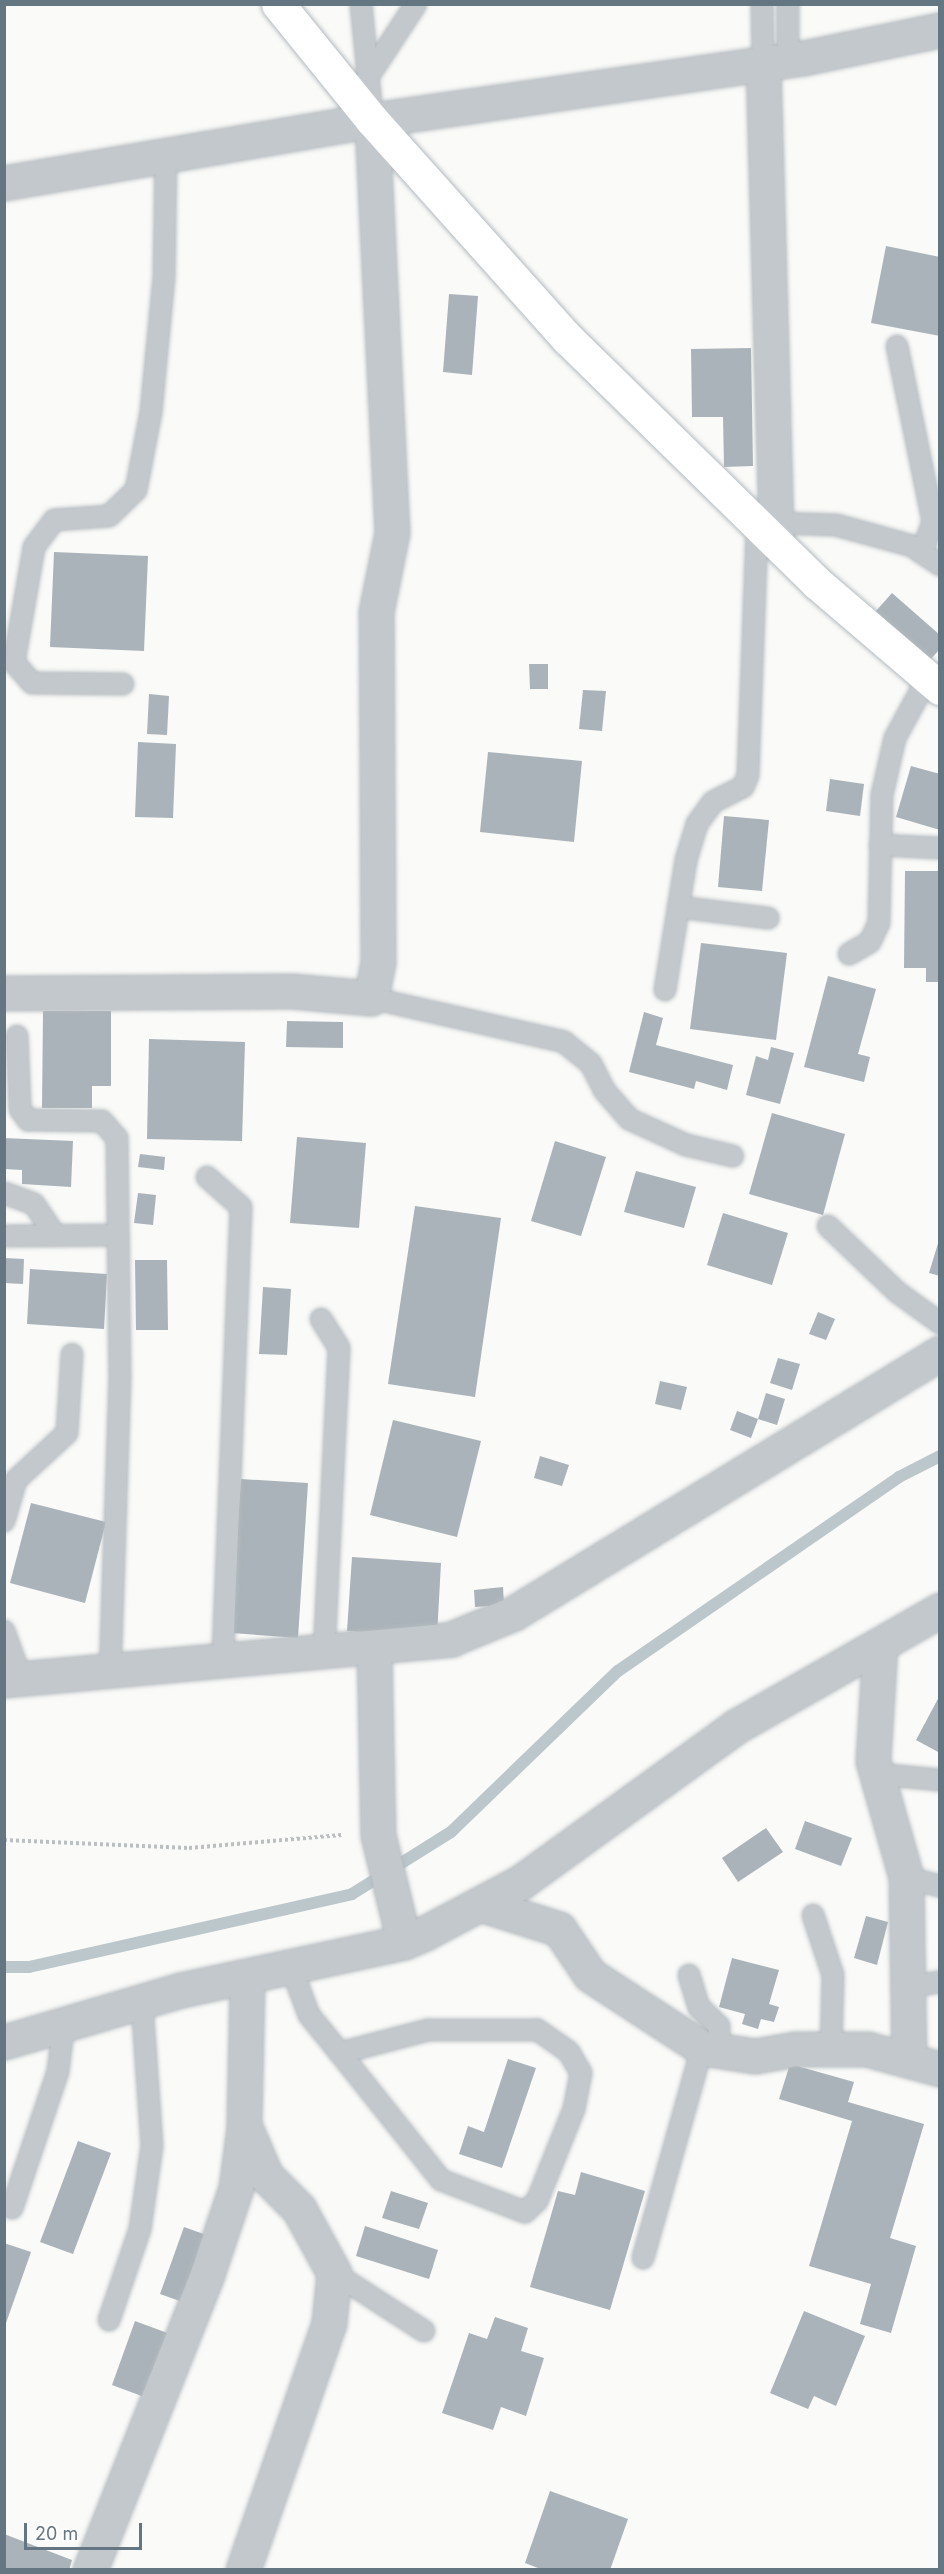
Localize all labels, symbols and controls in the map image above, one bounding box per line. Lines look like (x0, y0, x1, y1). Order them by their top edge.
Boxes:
scale bar (27, 2511, 146, 2549)
text: 20 m (35, 2523, 78, 2544)

